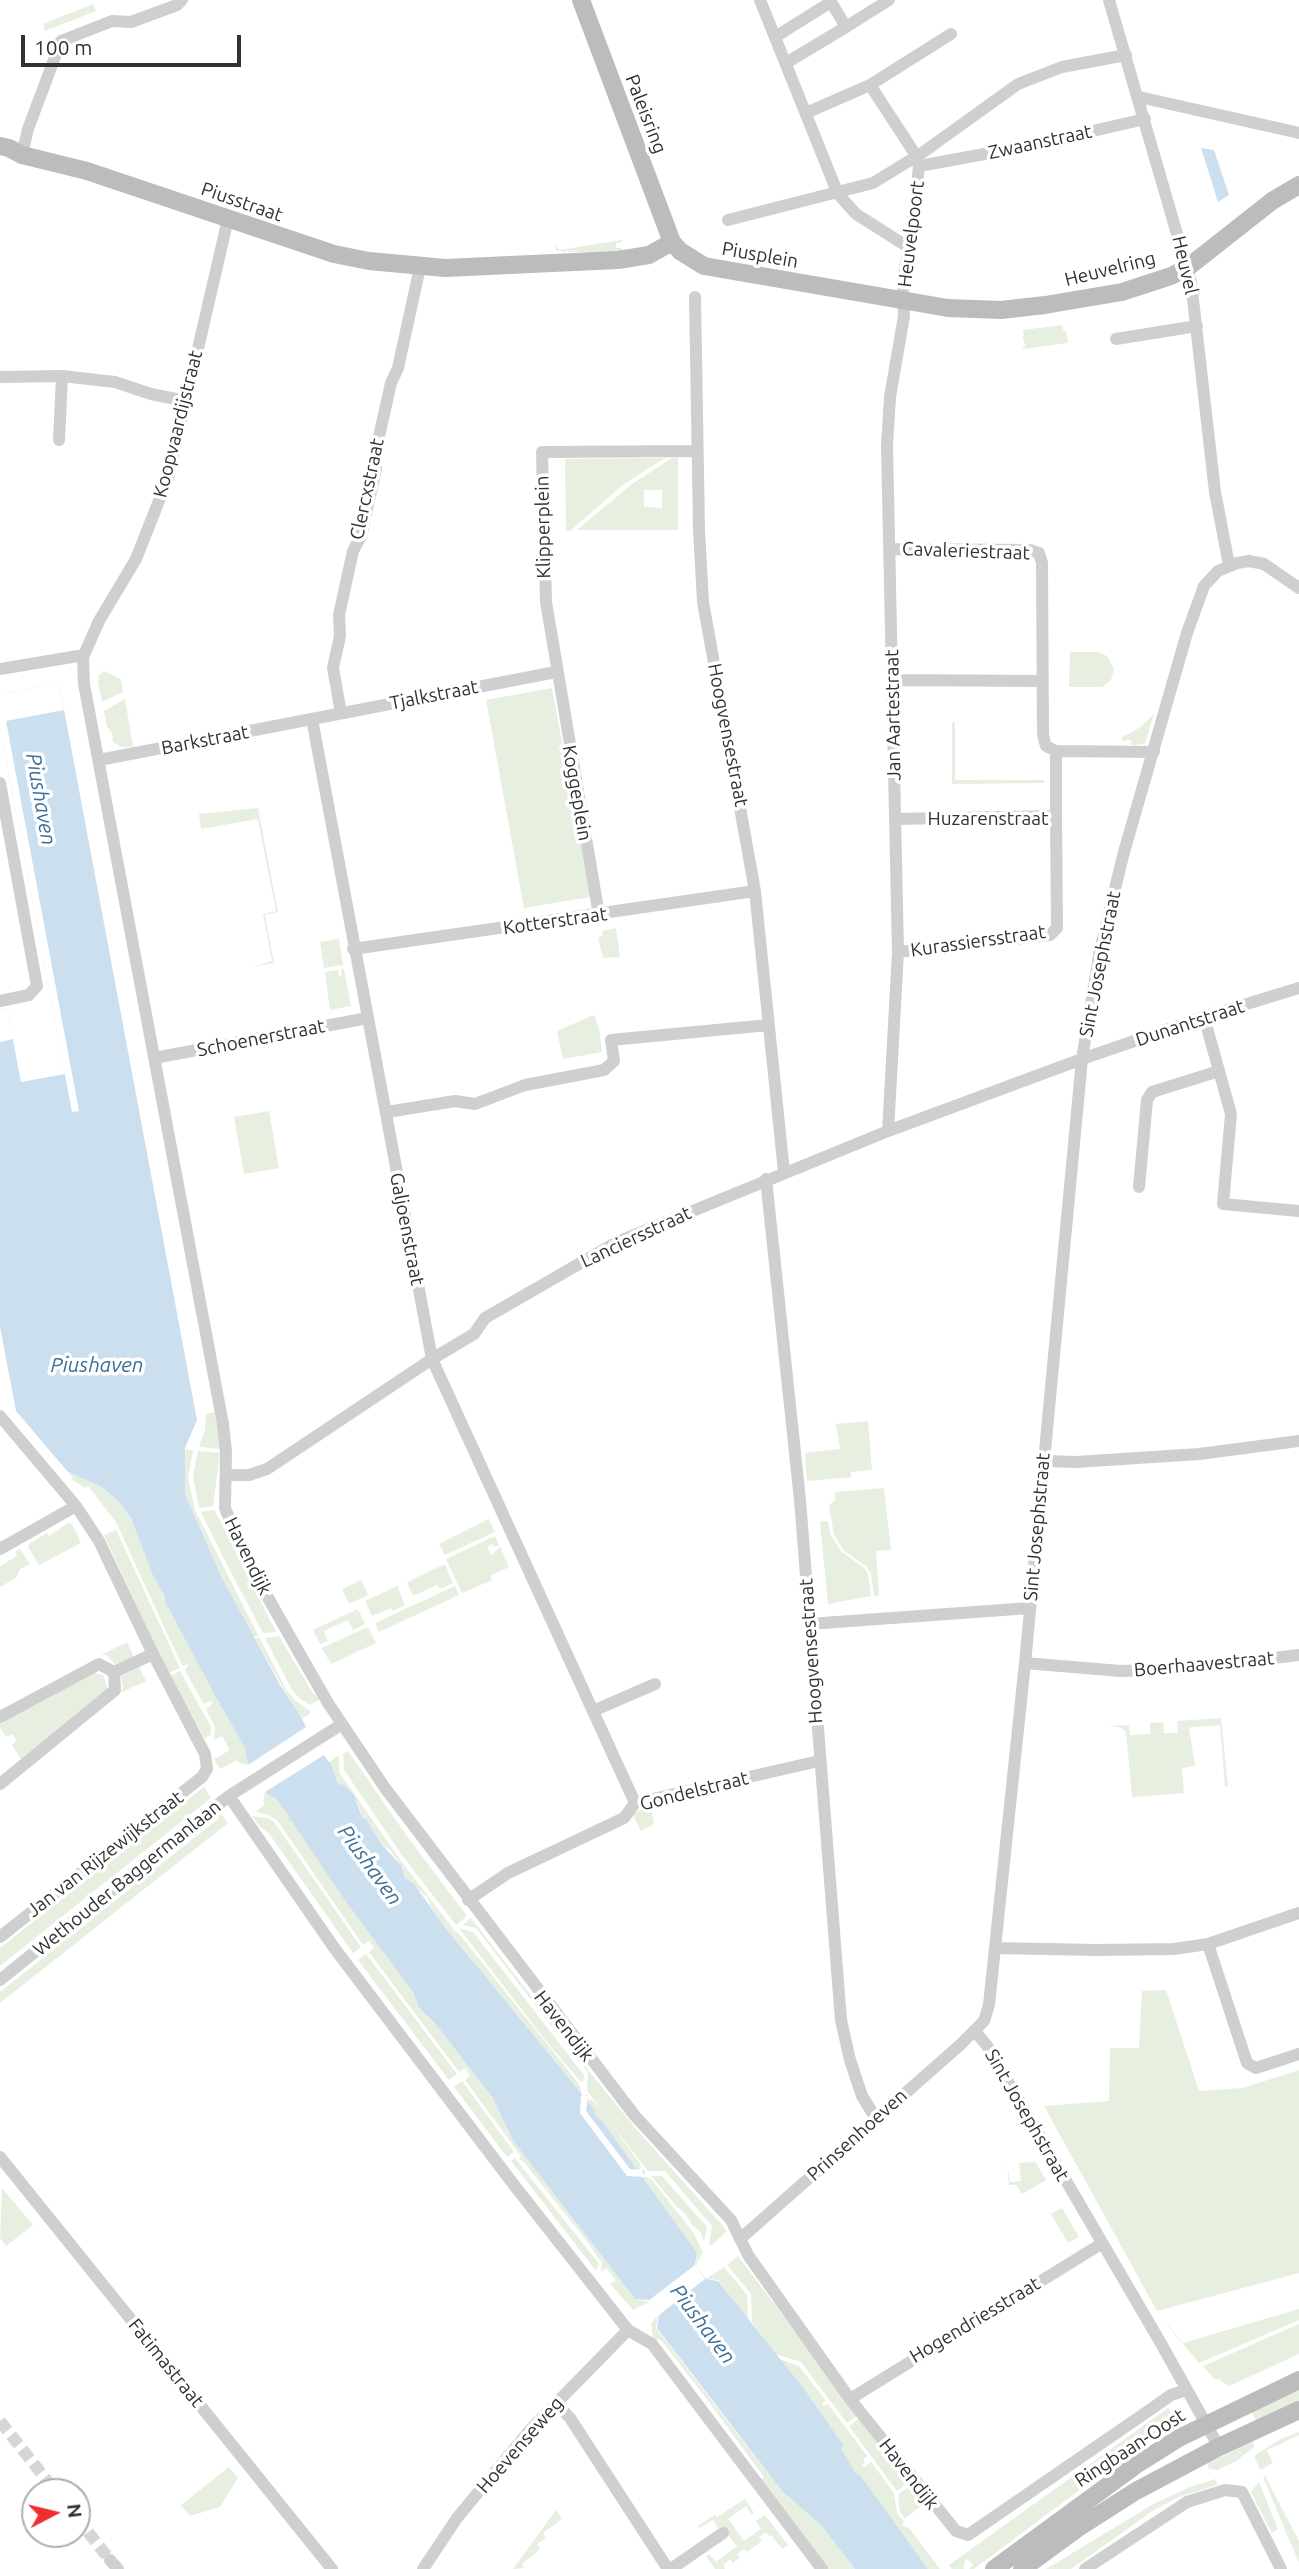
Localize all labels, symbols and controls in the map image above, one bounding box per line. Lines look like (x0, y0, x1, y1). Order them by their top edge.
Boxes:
scale bar (24, 21, 245, 65)
text: 100 m (34, 35, 92, 59)
street label: Paleisring (621, 71, 671, 157)
street label: Zwaanstraat (986, 120, 1094, 164)
street label: Piusstraat (198, 177, 286, 227)
street label: Heuvelpoort (893, 179, 929, 289)
street label: Heuvel (1167, 234, 1203, 296)
street label: Piusplein (720, 237, 800, 273)
street label: Heuvelring (1062, 247, 1158, 291)
street label: Koopvaardijstraat (149, 348, 207, 500)
street label: Clercxstraat (345, 436, 389, 542)
street label: Klipperplein (531, 475, 555, 579)
street label: Cavaleriestraat (902, 537, 1030, 565)
street label: Jan Aartestraat (880, 649, 906, 781)
street label: Hoogvensestraat (703, 661, 753, 809)
street label: Tjalkstraat (388, 675, 480, 715)
street label: Barkstraat (159, 720, 251, 760)
street label: Koggeplein (557, 743, 597, 843)
water label: Piushaven (21, 751, 61, 847)
street label: Huzarenstraat (928, 808, 1048, 830)
street label: Sint Josephstraat (1075, 889, 1125, 1039)
street label: Kotterstraat (501, 902, 609, 940)
street label: Kurassiersstraat (909, 920, 1047, 962)
street label: Dunantstraat (1133, 995, 1247, 1051)
street label: Schoenerstraat (195, 1014, 327, 1062)
street label: Galjoenstraat (385, 1171, 429, 1287)
street label: Lanciersstraat (577, 1201, 695, 1273)
water label: Piushaven (51, 1352, 143, 1378)
street label: Sint Josephstraat (1019, 1452, 1055, 1602)
street label: Havendijk (219, 1513, 277, 1599)
street label: Hoogvensestraat (795, 1578, 827, 1724)
street label: Boerhaavestraat (1133, 1647, 1275, 1681)
street label: Gondelstraat (637, 1767, 751, 1815)
street label: Jan van Rijzewijkstraat (22, 1786, 188, 1922)
street label: Wethouder Baggermanlaan (29, 1795, 225, 1961)
water label: Piushaven (332, 1820, 408, 1910)
street label: Havendijk (529, 1986, 599, 2066)
street label: Sint Josephstraat (980, 2045, 1074, 2185)
street label: Prinsenhoeven (802, 2084, 912, 2186)
street label: Hogendriesstraat (906, 2272, 1044, 2368)
water label: Piushaven (665, 2279, 741, 2369)
street label: Fatimastraat (123, 2314, 209, 2412)
street label: Hoevenseweg (472, 2392, 568, 2498)
street label: Ringbaan-Oost (1071, 2404, 1189, 2492)
street label: Havendijk (874, 2434, 944, 2514)
north arrow (21, 2478, 91, 2548)
text: N (63, 2502, 87, 2519)

